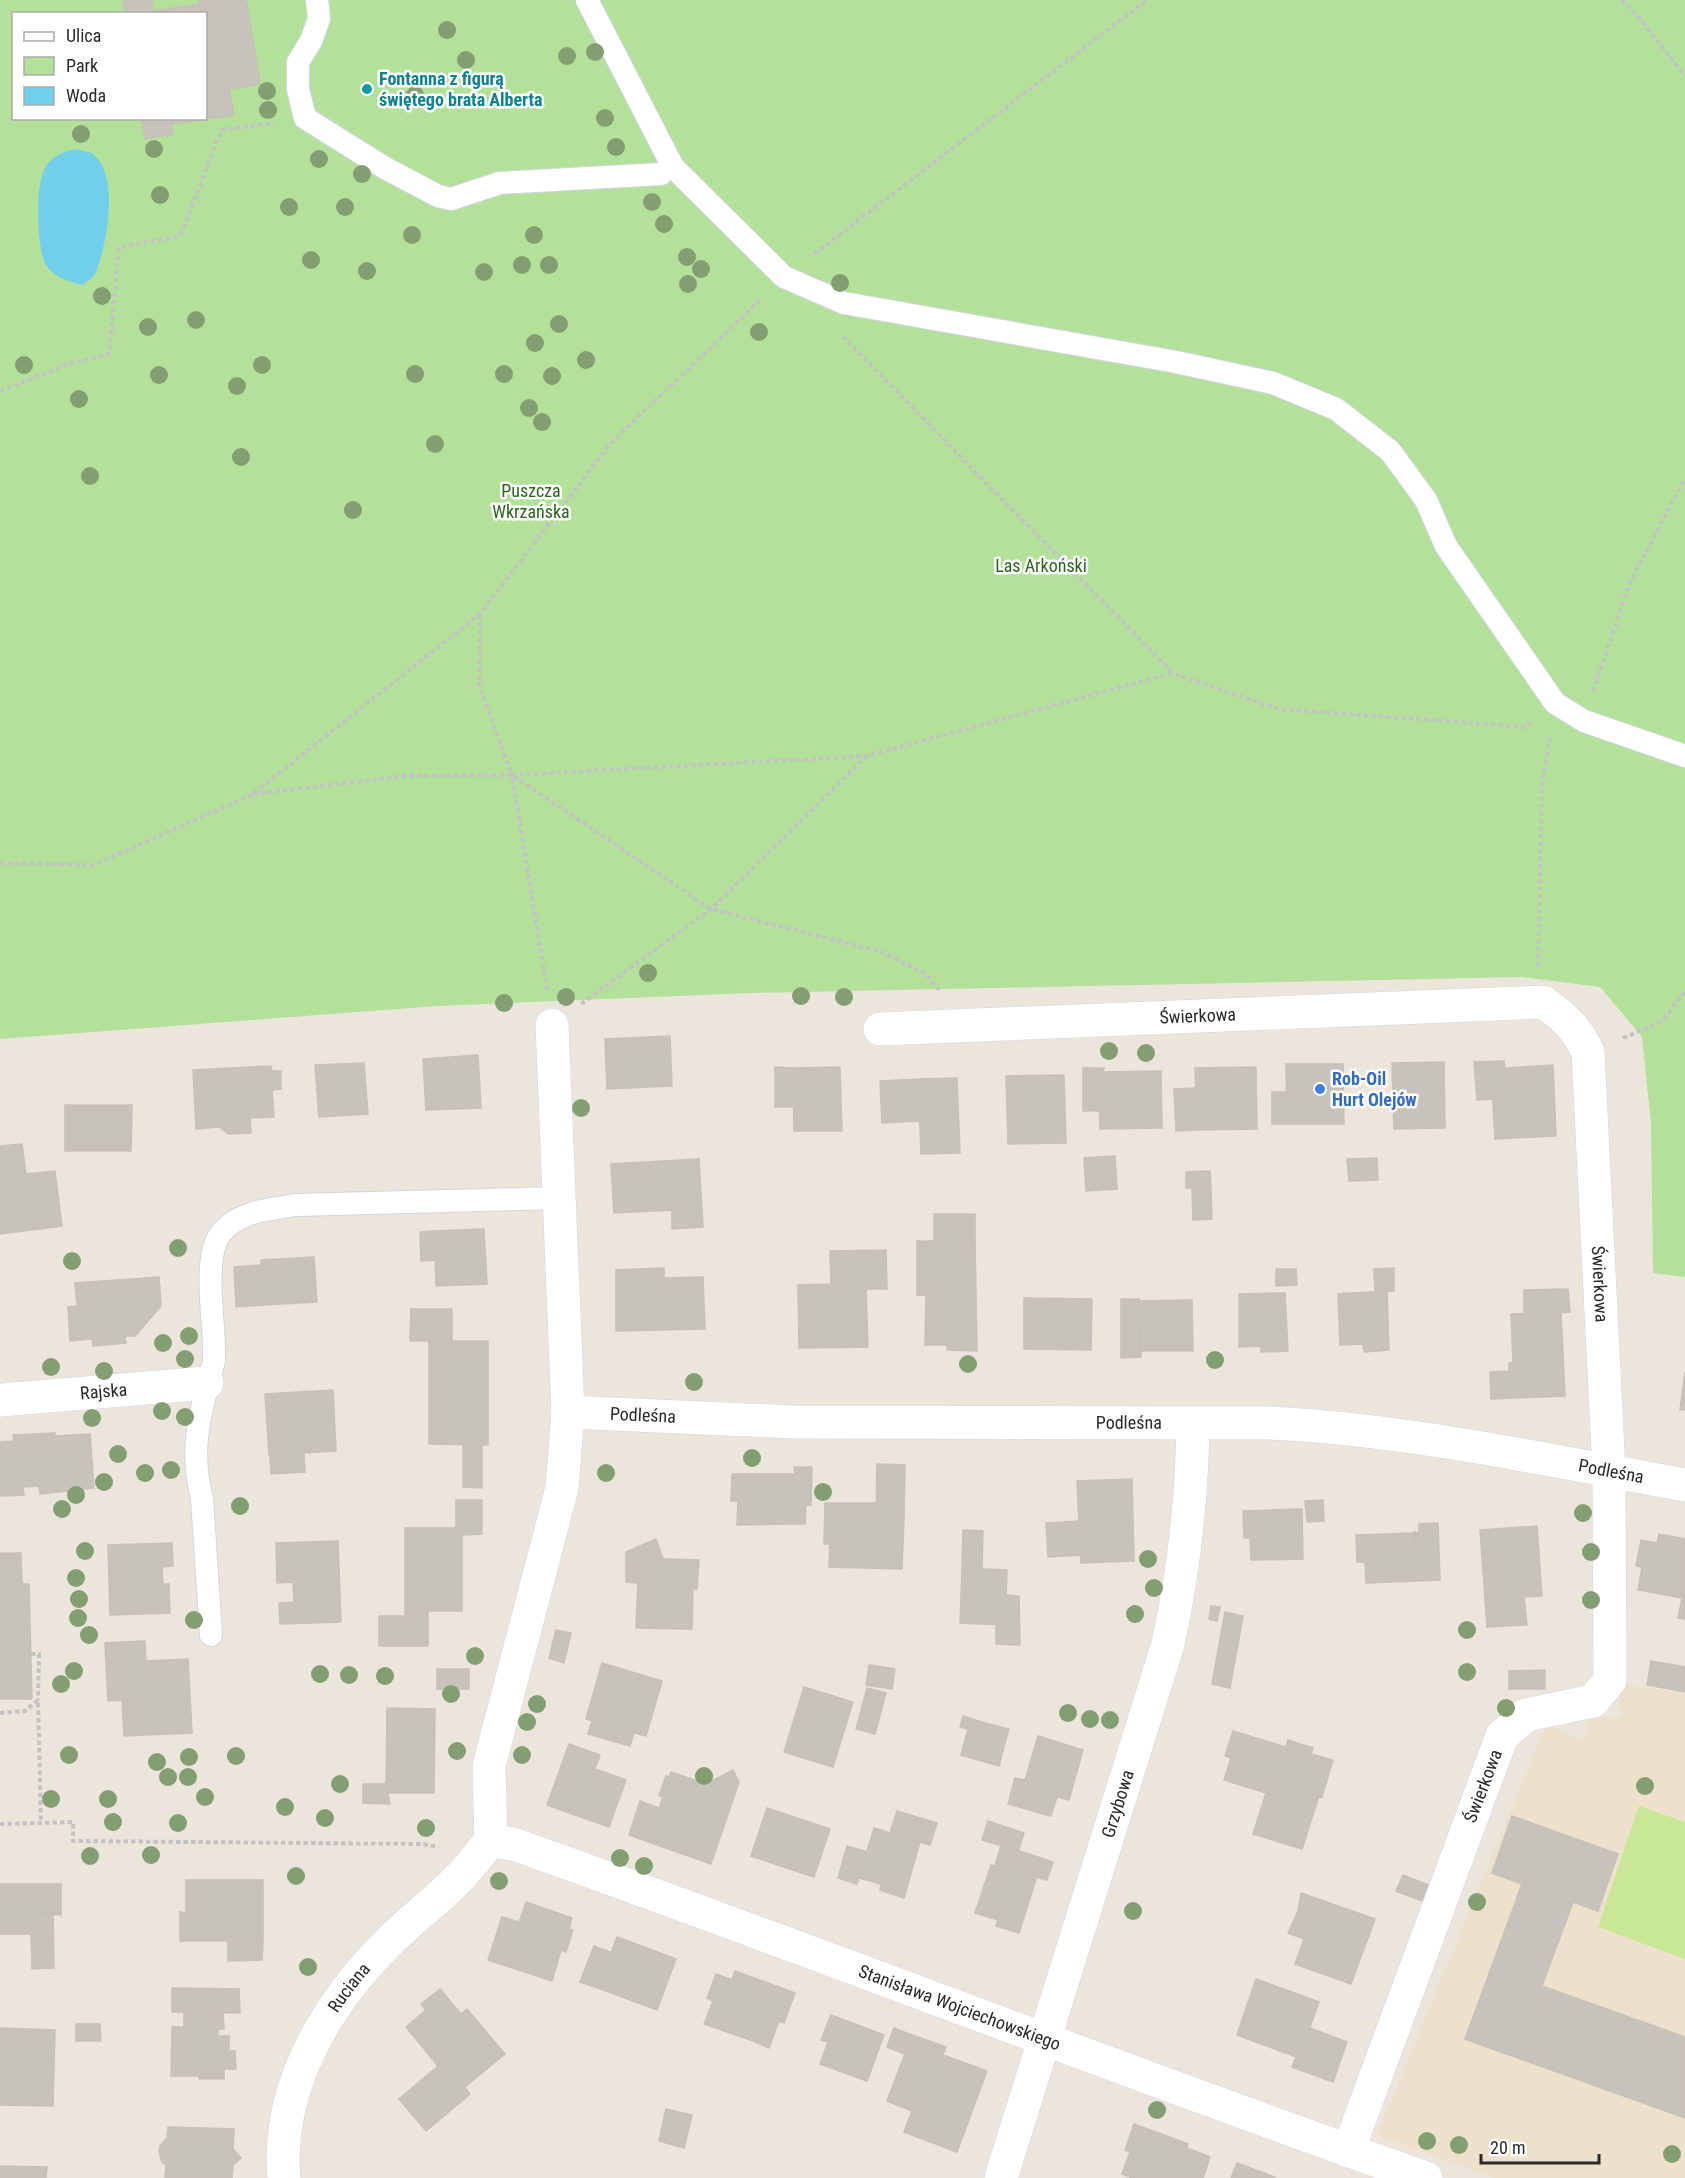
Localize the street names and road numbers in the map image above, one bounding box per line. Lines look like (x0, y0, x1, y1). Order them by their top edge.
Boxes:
street label: Świerkowa (1159, 1004, 1236, 1028)
street label: Świerkowa (1588, 1245, 1613, 1323)
street label: Rajska (79, 1379, 128, 1403)
street label: Podleśna (610, 1403, 676, 1427)
street label: Podleśna (1096, 1412, 1162, 1433)
street label: Podleśna (1577, 1454, 1646, 1487)
street label: Świerkowa (1459, 1746, 1506, 1825)
street label: Grzybowa (1097, 1767, 1138, 1840)
street label: Ruciana (323, 1958, 374, 2016)
street label: Stanisława Wojciechowskiego (856, 1960, 1064, 2054)

